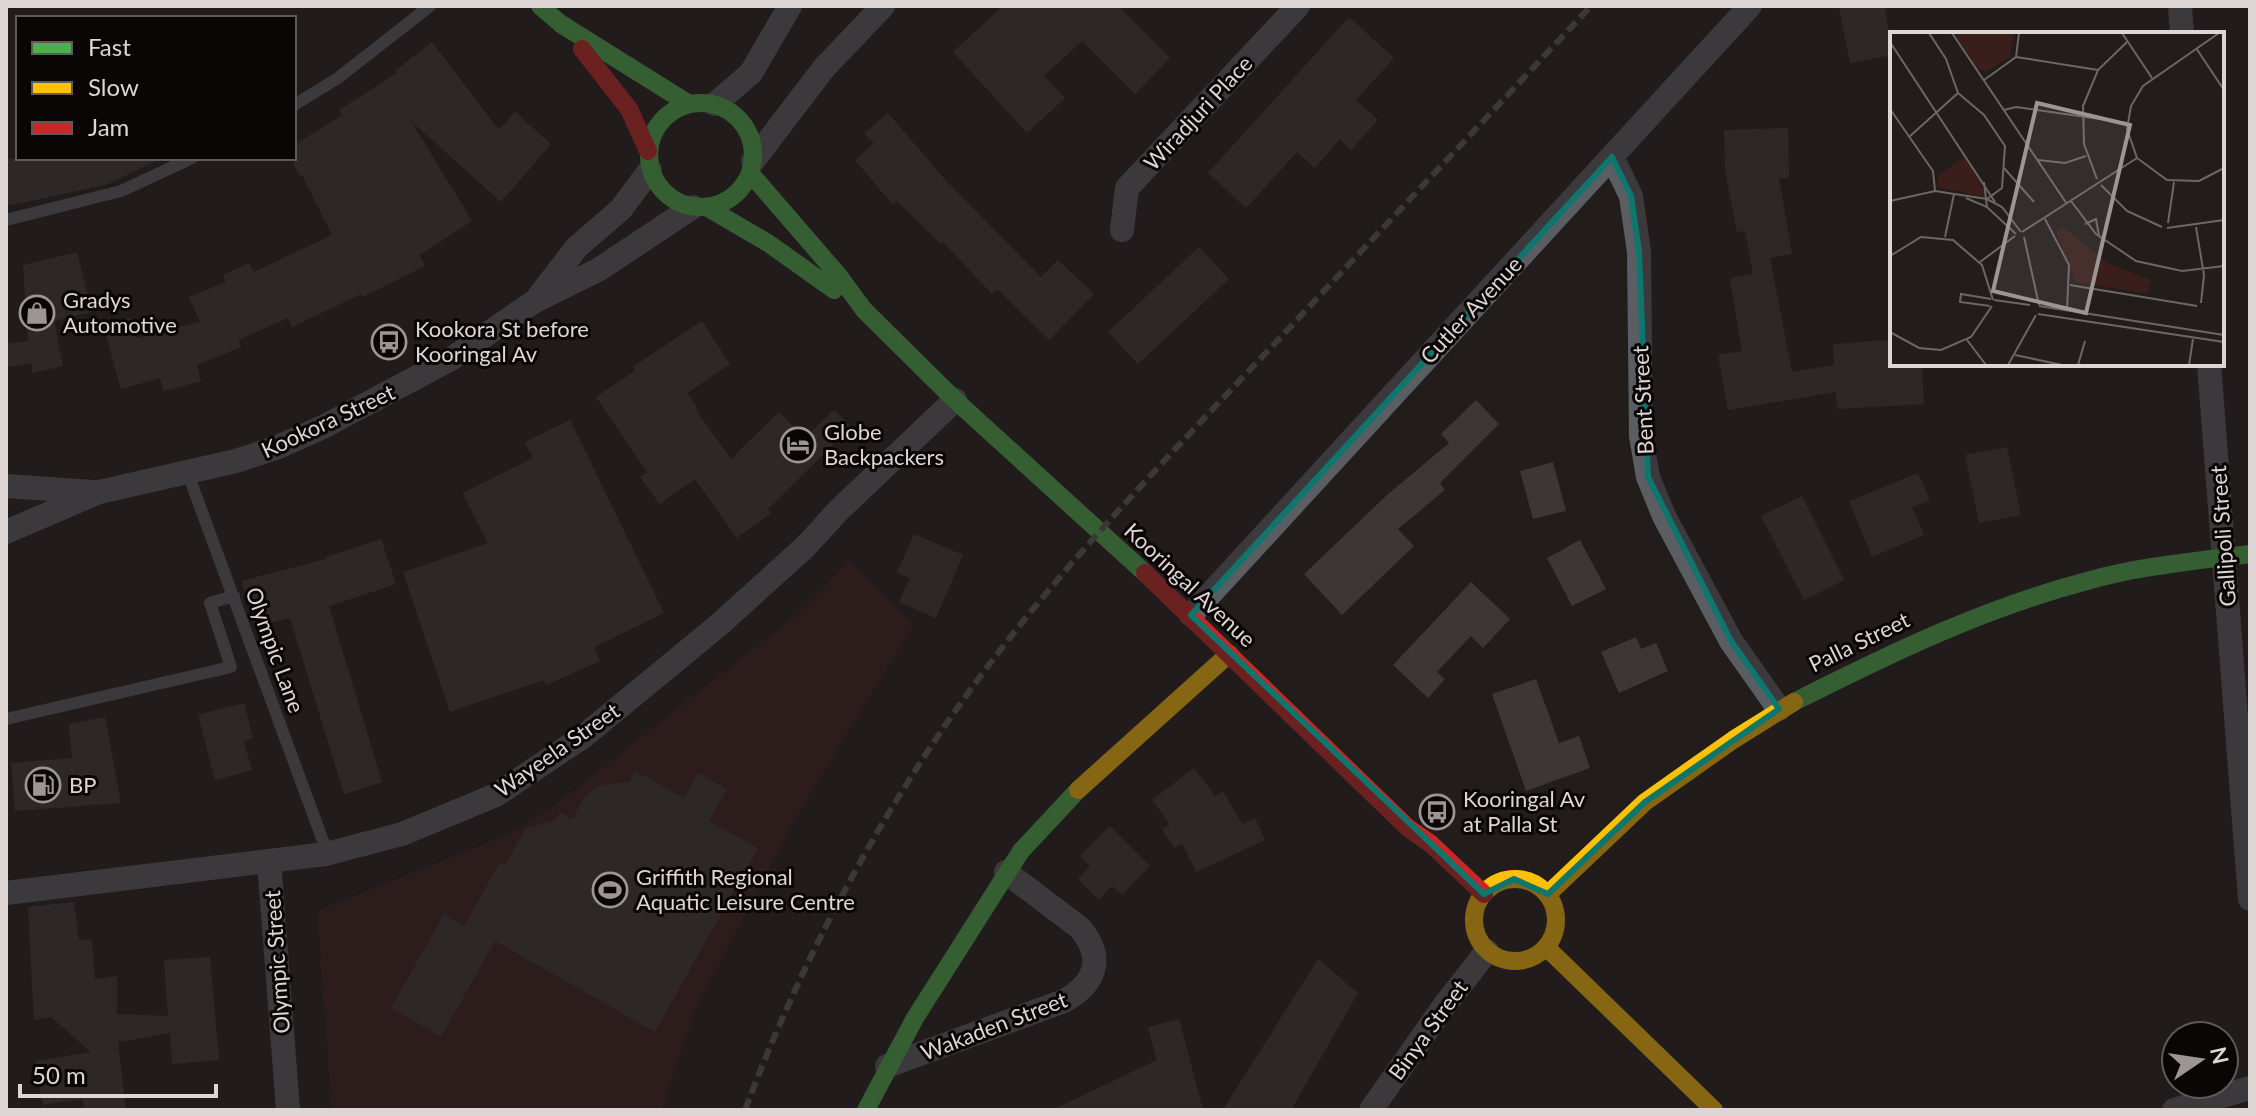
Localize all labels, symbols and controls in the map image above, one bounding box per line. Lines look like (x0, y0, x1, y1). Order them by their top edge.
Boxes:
legend (16, 16, 296, 160)
text: Fast (88, 32, 131, 61)
inset map (1890, 32, 2224, 366)
street label: Wiradjuri Place (1138, 50, 1258, 176)
text: Slow (88, 72, 139, 101)
text: Jam (88, 112, 129, 141)
street label: Cutler Avenue (1414, 250, 1527, 369)
place label: Gradys Automotive (63, 286, 177, 338)
shop icon: Gradys Automotive (18, 294, 56, 332)
place label: Kookora St before Kooringal Av (415, 315, 589, 367)
bus stop icon: Kookora St before Kooringal Av (370, 323, 408, 361)
street label: Bent Street (1626, 345, 1659, 455)
street label: Kookora Street (257, 378, 399, 463)
place label: Globe Backpackers (824, 418, 944, 470)
hotel icon: Globe Backpackers (779, 426, 817, 464)
street label: Gallipoli Street (2204, 464, 2241, 608)
street label: Kooringal Avenue (1119, 517, 1262, 652)
street label: Olympic Lane (240, 583, 311, 716)
street label: Palla Street (1804, 606, 1914, 678)
street label: Wayeela Street (489, 697, 624, 803)
fuel station icon: BP (24, 766, 62, 804)
place label: BP (69, 771, 96, 798)
place label: Kooringal Av at Palla St (1463, 785, 1586, 837)
bus stop icon: Kooringal Av at Palla St (1418, 793, 1456, 831)
place label: Griffith Regional Aquatic Leisure Centre (636, 863, 855, 915)
sports icon: Griffith Regional Aquatic Leisure Centre (591, 871, 629, 909)
street label: Olympic Street (258, 889, 295, 1035)
street label: Binya Street (1382, 974, 1473, 1085)
street label: Wakaden Street (917, 985, 1071, 1066)
north arrow (2160, 1020, 2240, 1100)
text: N (2205, 1044, 2235, 1067)
scale bar (20, 1048, 216, 1098)
text: 50 m (32, 1060, 86, 1089)

